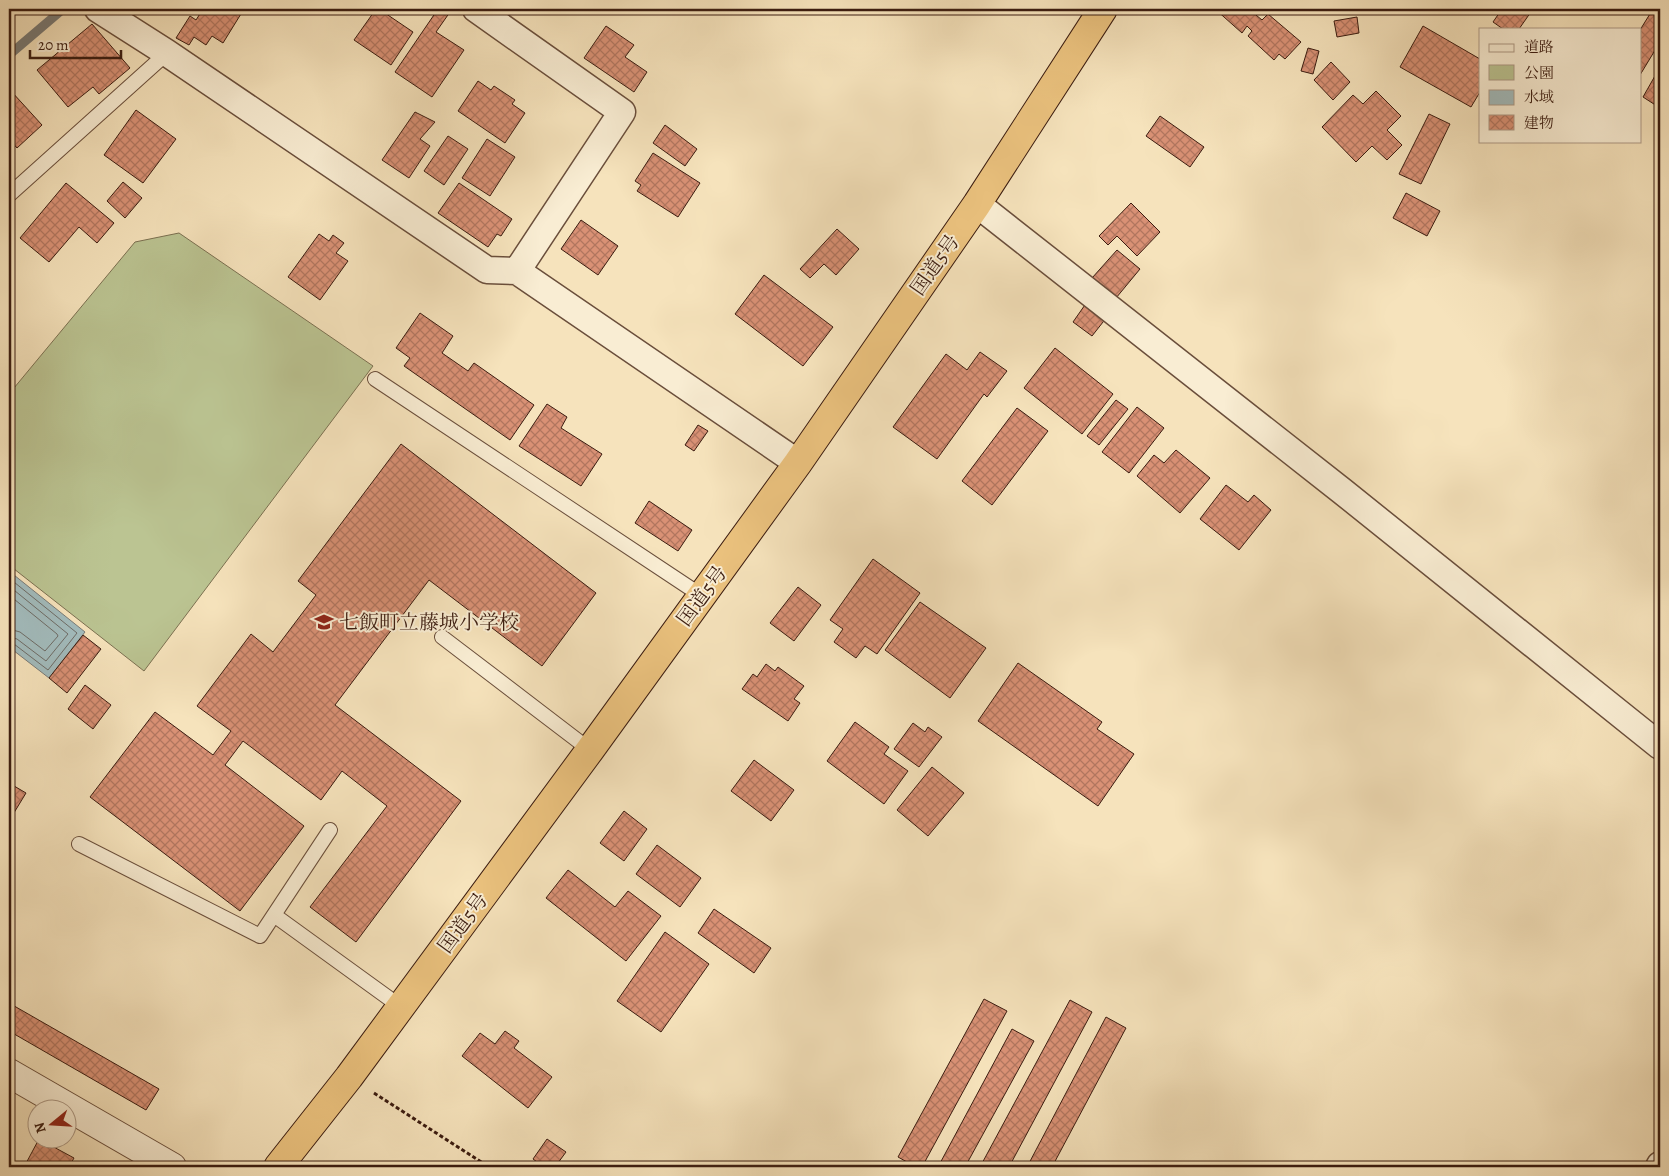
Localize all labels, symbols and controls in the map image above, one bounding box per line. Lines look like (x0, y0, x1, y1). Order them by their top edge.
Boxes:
scale bar (30, 28, 121, 60)
legend (1479, 28, 1642, 142)
text: 20 m (38, 35, 69, 55)
text: 道路 (1524, 37, 1554, 57)
text: 公園 (1524, 63, 1554, 83)
text: 水域 (1524, 87, 1554, 107)
text: 建物 (1524, 113, 1554, 133)
street label: 国道5号 (904, 229, 966, 301)
street label: 国道5号 (671, 560, 733, 632)
place label: 七飯町立藤城小学校 (339, 609, 519, 636)
school or university icon: 七飯町立藤城小学校 (313, 611, 335, 633)
street label: 国道5号 (432, 887, 494, 959)
north arrow (28, 1098, 78, 1148)
text: N (30, 1120, 51, 1136)

